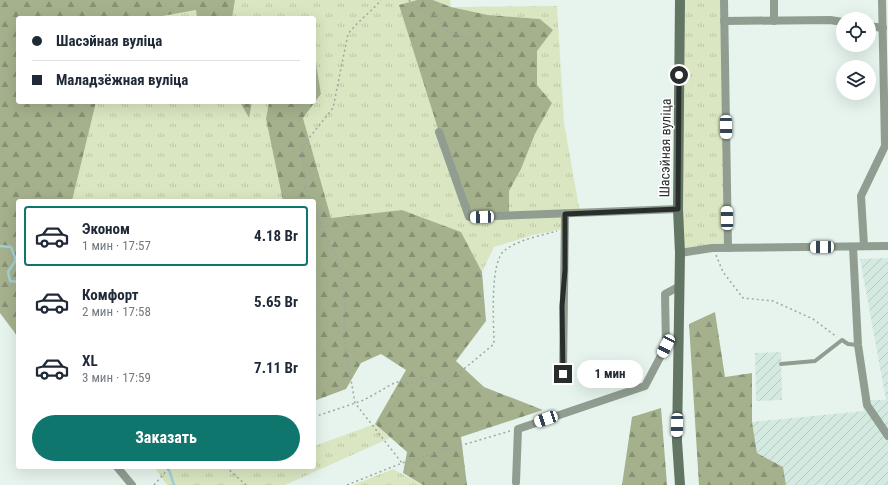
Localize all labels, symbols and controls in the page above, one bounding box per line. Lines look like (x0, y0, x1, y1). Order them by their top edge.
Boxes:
map controls (836, 12, 876, 100)
button: locate (836, 12, 876, 52)
text: Шасэйная вуліца (56, 32, 162, 50)
button: layers (836, 60, 876, 100)
route start (670, 66, 688, 84)
text: Маладзёжная вуліца (56, 71, 188, 89)
street label: Шасэйная вуліца (656, 98, 674, 198)
car (720, 115, 732, 139)
car (721, 206, 733, 230)
car (470, 211, 494, 223)
icon: car (34, 218, 70, 254)
text: Эконом (82, 220, 130, 238)
text: 4.18 Br (254, 227, 298, 245)
text: 1 мин · 17:57 (82, 238, 151, 253)
car (810, 241, 834, 253)
icon: car (34, 284, 70, 320)
text: Комфорт (82, 286, 139, 304)
text: 5.65 Br (254, 293, 298, 311)
text: 2 мин · 17:58 (82, 304, 151, 319)
car (655, 333, 677, 359)
icon: car (34, 350, 70, 386)
text: XL (82, 352, 98, 370)
text: 7.11 Br (254, 359, 298, 377)
callout: 1 мин (577, 360, 643, 388)
route end (554, 365, 572, 383)
text: 1 мин (594, 366, 626, 381)
text: 3 мин · 17:59 (82, 370, 151, 385)
car (533, 409, 559, 429)
car (671, 413, 683, 437)
button: Заказать (32, 415, 300, 461)

